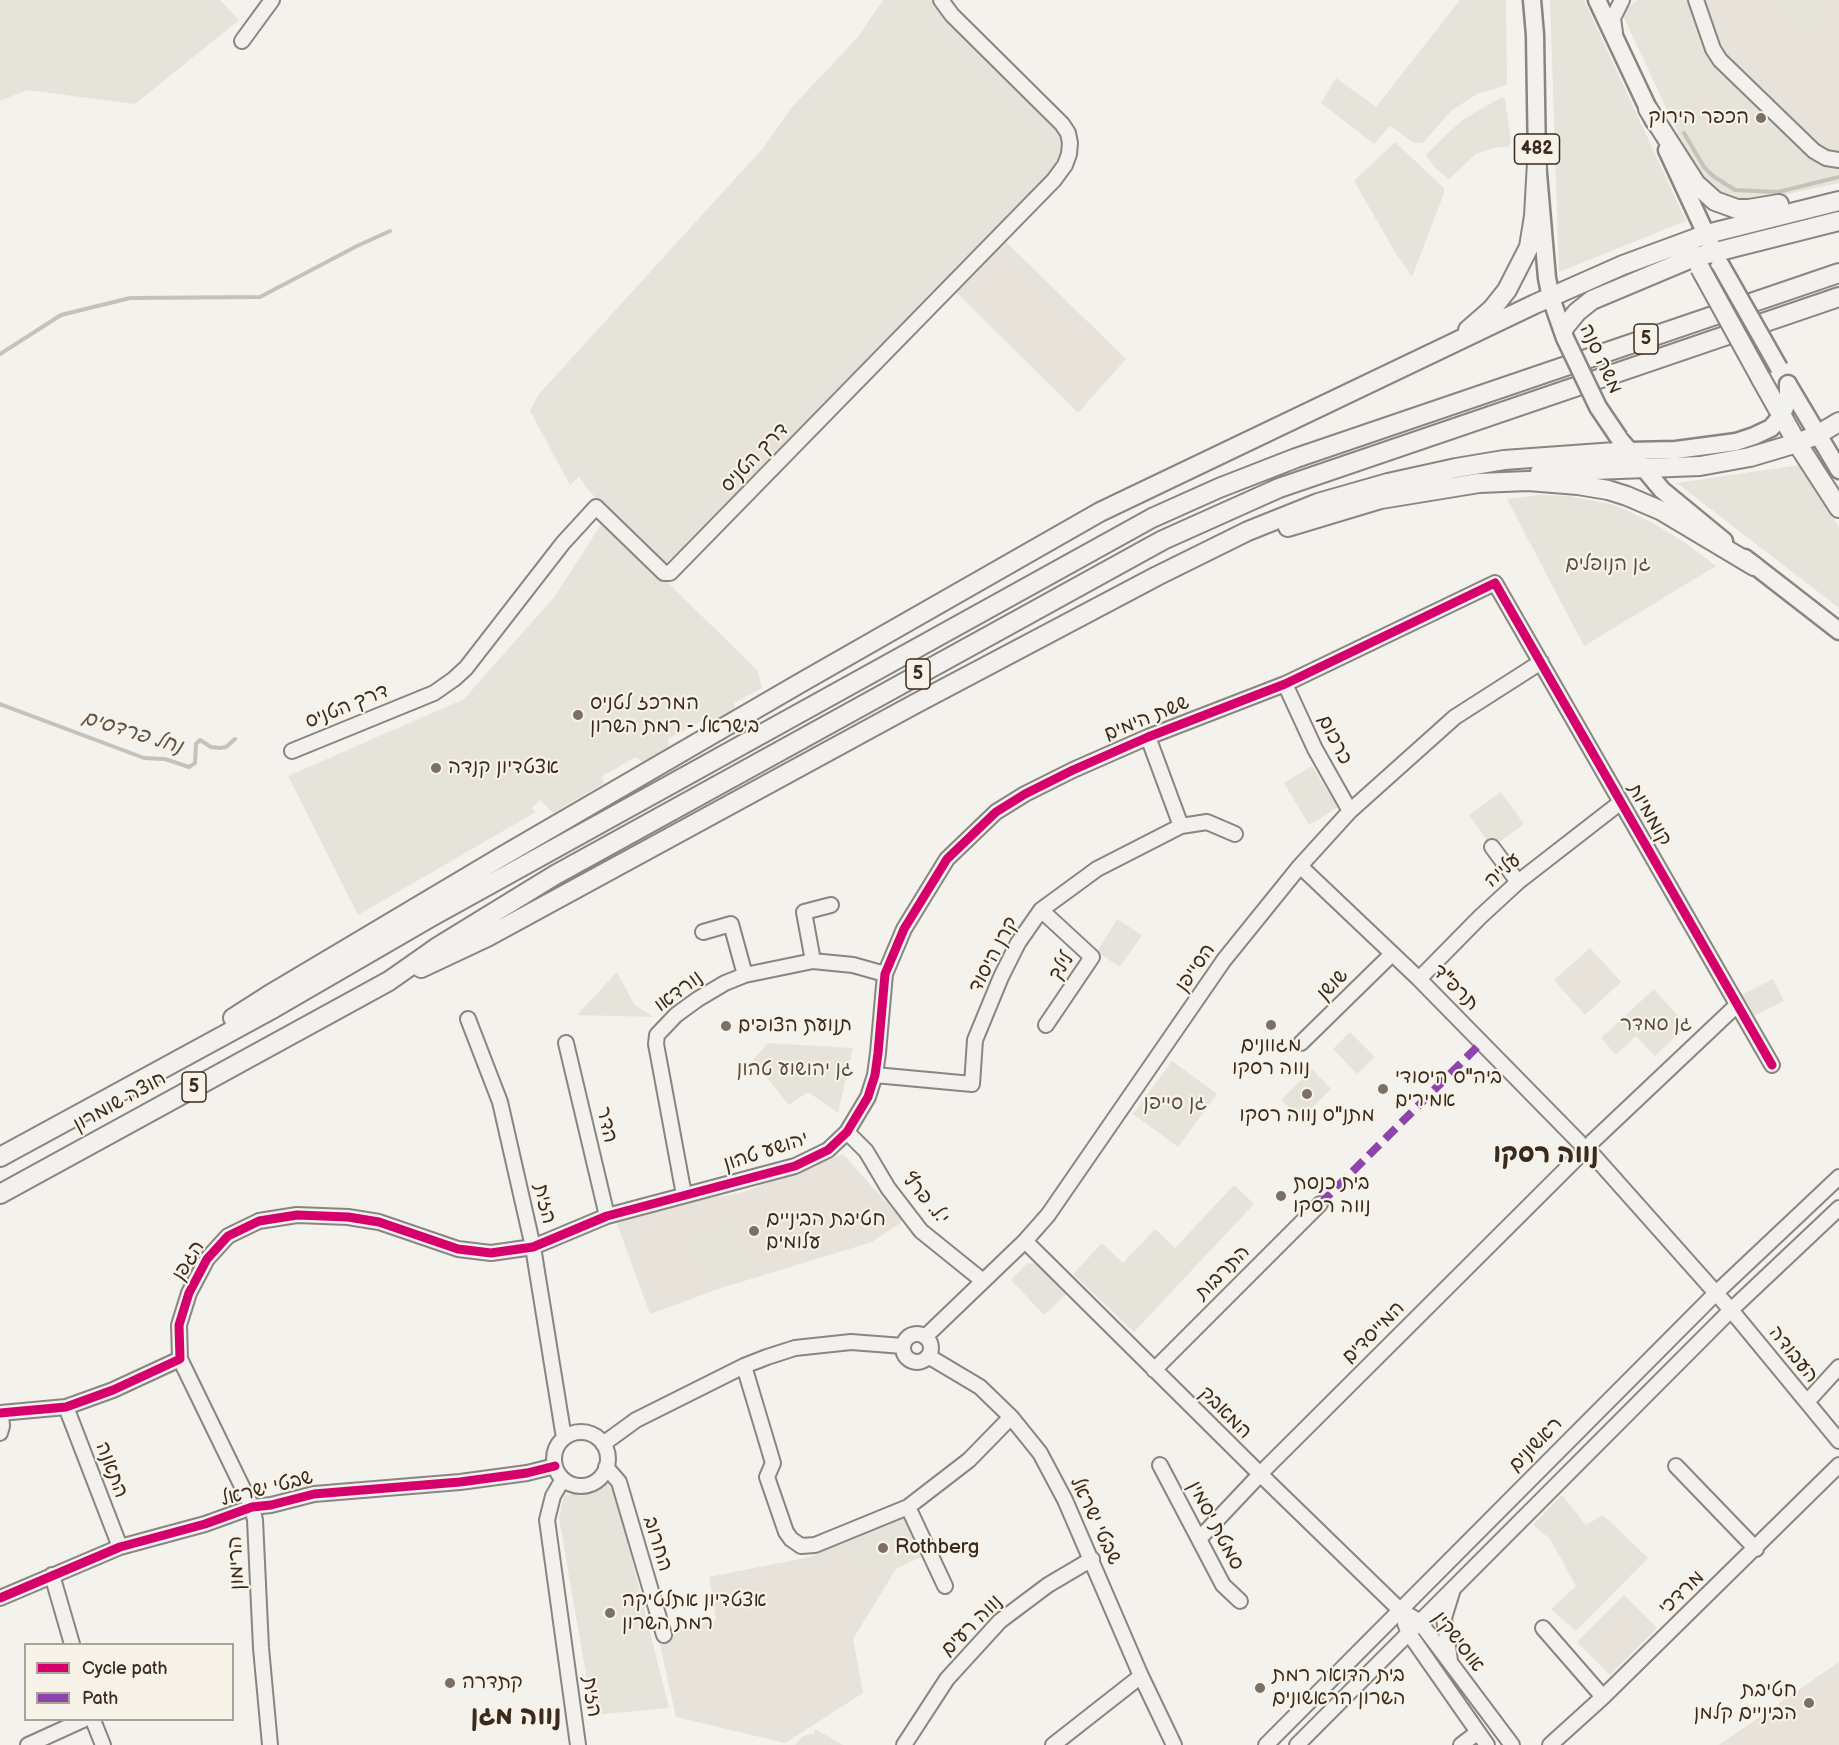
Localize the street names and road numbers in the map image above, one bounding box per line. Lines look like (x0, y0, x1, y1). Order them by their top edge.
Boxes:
road number: 482 (1514, 134, 1560, 164)
street label: משה סנה (1573, 320, 1627, 398)
road number: 5 (1634, 324, 1658, 354)
street label: דרך הטניס (716, 418, 794, 498)
road number: 5 (906, 659, 930, 689)
street label: דרך הטניס (302, 679, 392, 735)
street label: ששת הימים (1101, 691, 1193, 747)
street label: כרכום (1311, 711, 1357, 769)
street label: קוממיות (1622, 779, 1676, 851)
street label: עלייה (1480, 849, 1526, 893)
street label: קרן היסוד (964, 913, 1024, 997)
street label: הסייפן (1171, 939, 1221, 997)
street label: לילך (1044, 948, 1080, 986)
street label: תרפ"ד (1427, 960, 1483, 1016)
street label: שושן (1312, 964, 1354, 1006)
street label: נורדאו (650, 966, 708, 1018)
street label: חוצה שומרון (69, 1067, 171, 1137)
road number: 5 (182, 1072, 206, 1102)
street label: הדר (590, 1105, 622, 1145)
street label: יהושע טהון (721, 1127, 811, 1177)
street label: י.ל. פרץ (896, 1168, 954, 1230)
street label: הזית (528, 1182, 560, 1226)
street label: הגפן (168, 1237, 210, 1285)
street label: התרבות (1191, 1241, 1255, 1305)
street label: המייסדים (1338, 1297, 1410, 1369)
street label: העבודה (1763, 1322, 1823, 1388)
street label: המאבק (1194, 1382, 1256, 1444)
street label: ראשונים (1504, 1412, 1568, 1478)
street label: התאנה (89, 1439, 133, 1501)
street label: שבטי ישראל (218, 1466, 316, 1512)
street label: שבטי ישראל (1064, 1473, 1126, 1569)
street label: סמטת יסמין (1181, 1477, 1249, 1575)
street label: החרוב (637, 1513, 677, 1575)
street label: הרימון (224, 1535, 250, 1591)
street label: מרדכי (1654, 1566, 1710, 1620)
street label: נווה רעים (936, 1590, 1008, 1662)
street label: אוסישקין (1427, 1607, 1489, 1677)
street label: הזית (576, 1675, 606, 1719)

